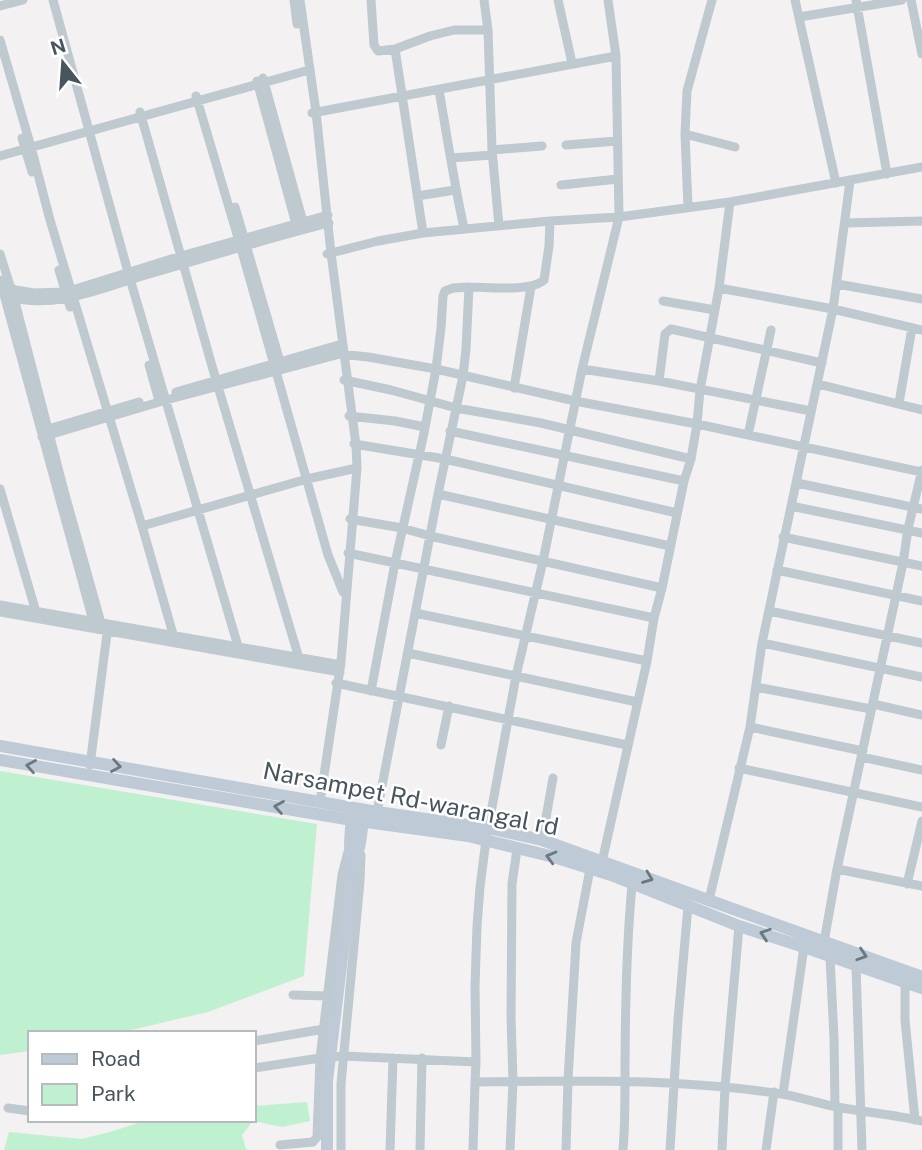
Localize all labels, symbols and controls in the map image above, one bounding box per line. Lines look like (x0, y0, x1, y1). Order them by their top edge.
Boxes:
north arrow (28, 28, 98, 98)
text: N (48, 34, 68, 59)
street label: Narsampet Rd-warangal rd (261, 756, 561, 840)
one-way arrow (109, 757, 121, 772)
one-way arrow (25, 759, 37, 774)
one-way arrow (274, 800, 285, 815)
one-way arrow (545, 851, 557, 865)
one-way arrow (642, 870, 654, 884)
one-way arrow (759, 928, 772, 942)
one-way arrow (855, 947, 868, 961)
legend (28, 1031, 256, 1122)
text: Road (91, 1046, 141, 1071)
text: Park (91, 1081, 136, 1106)

